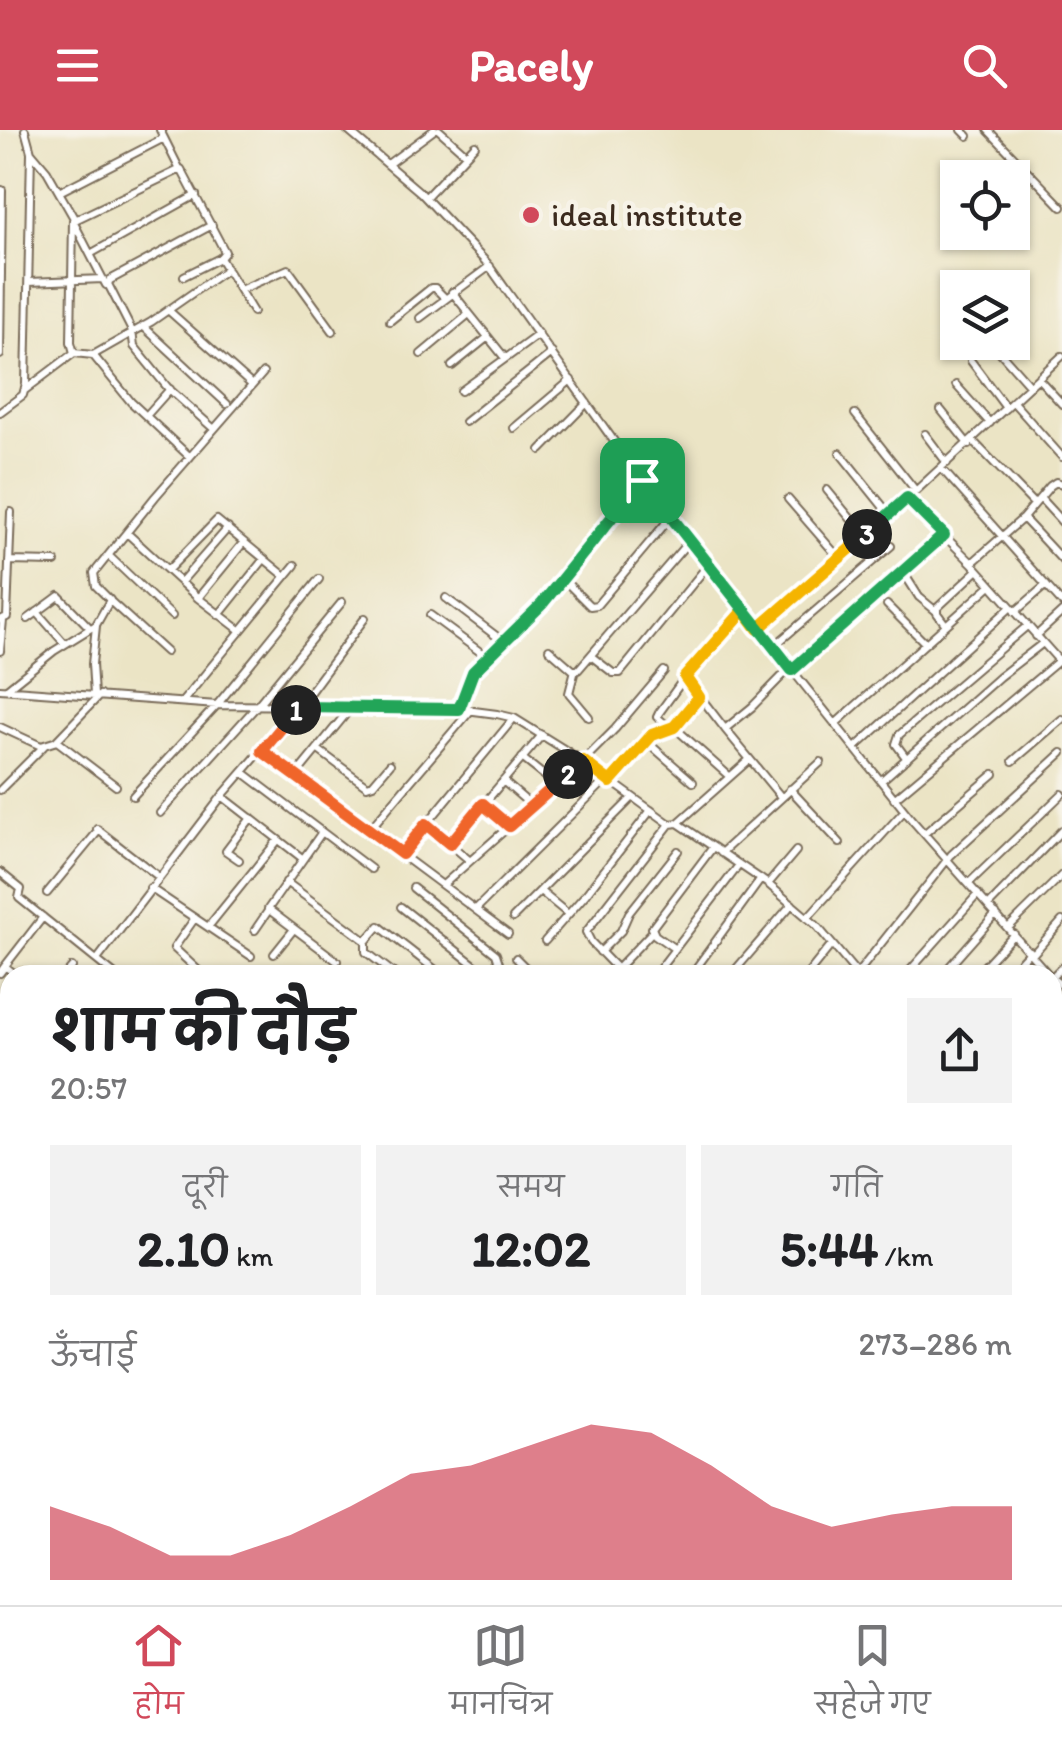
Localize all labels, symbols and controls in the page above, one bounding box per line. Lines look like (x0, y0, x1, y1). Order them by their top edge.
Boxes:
icon: menu (50, 38, 105, 93)
text: Pacely (469, 38, 593, 92)
icon: search (957, 38, 1012, 93)
map controls (940, 160, 1030, 360)
button: locate (940, 160, 1030, 250)
place label: ideal institute (551, 196, 743, 234)
marker: ideal institute (520, 204, 542, 226)
button: layers (940, 270, 1030, 360)
pin (600, 438, 685, 523)
icon: arrive (615, 453, 670, 508)
pin: 3 (842, 509, 892, 559)
text: 3 (859, 517, 875, 551)
pin: 1 (271, 685, 321, 735)
text: 1 (290, 693, 303, 727)
pin: 2 (543, 749, 593, 799)
text: 2 (561, 757, 575, 791)
text: शाम की दौड़ (50, 998, 353, 1064)
button: share (907, 998, 1012, 1103)
text: 20:57 (50, 1069, 127, 1107)
text: दूरी (183, 1170, 227, 1204)
text: समय (498, 1170, 564, 1204)
text: गति (831, 1170, 882, 1204)
text: 2.10 (137, 1218, 230, 1279)
text: 12:02 (472, 1218, 590, 1279)
text: 5:44 (780, 1218, 878, 1279)
text: km (230, 1239, 273, 1273)
text: /km (878, 1239, 934, 1273)
text: 273–286 m (859, 1325, 1012, 1363)
text: ऊँचाई (50, 1336, 136, 1374)
tab: होम (131, 1618, 186, 1735)
tab: मानचित्र (449, 1618, 552, 1735)
tab: सहेजे गए (815, 1618, 931, 1735)

